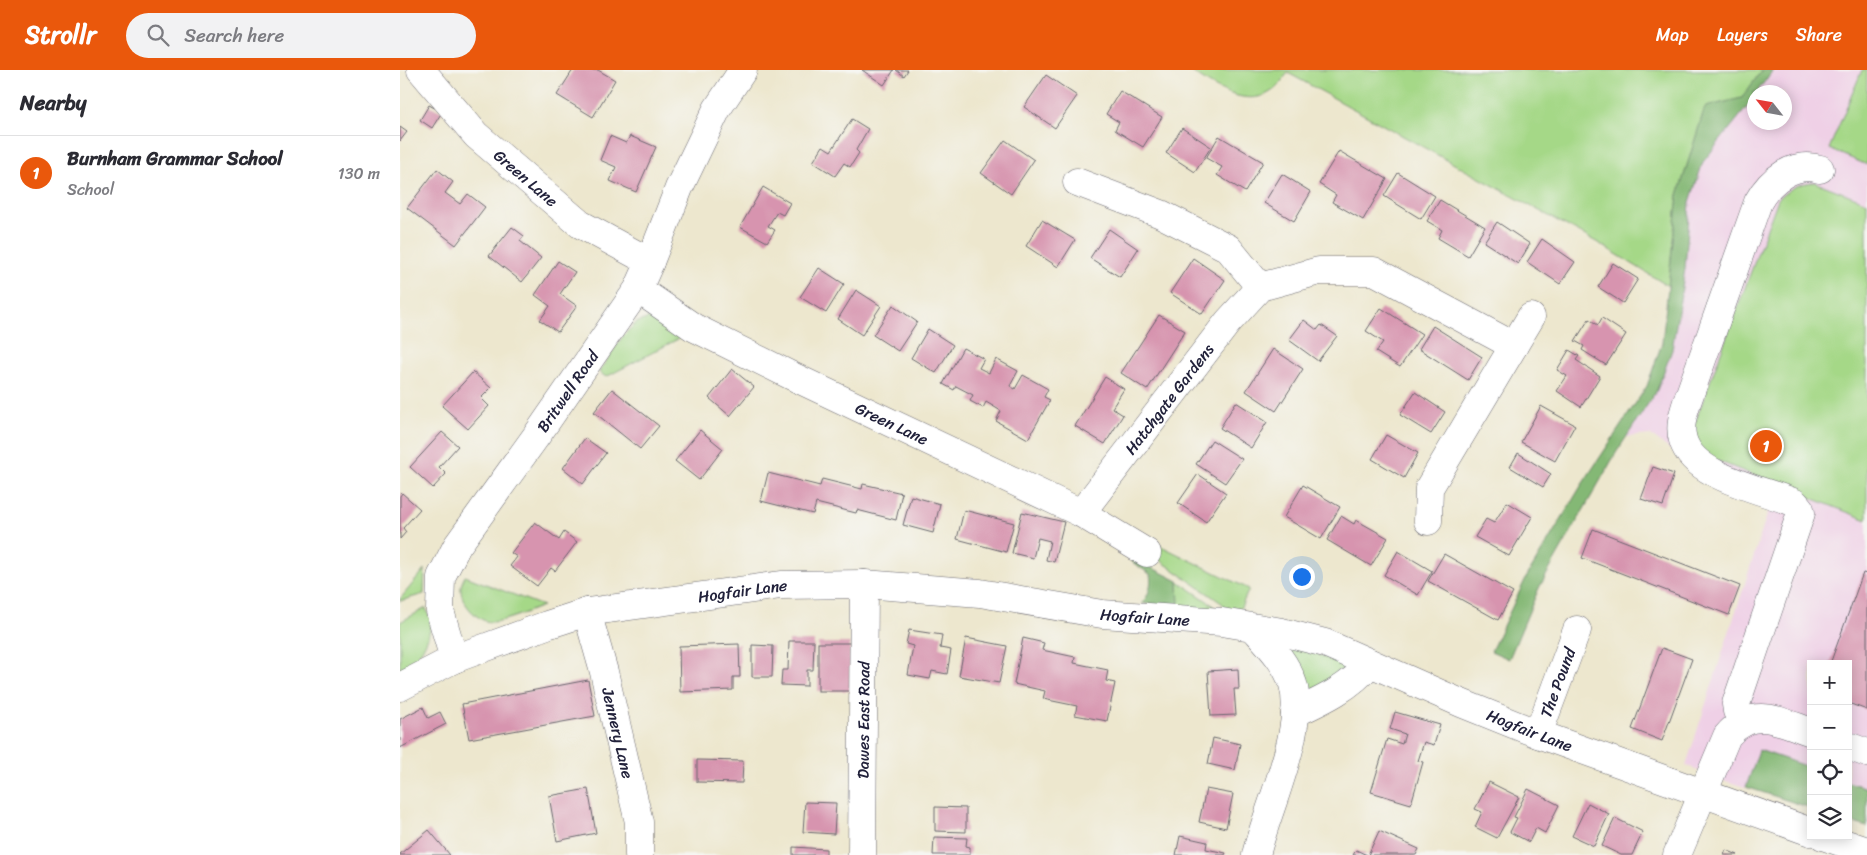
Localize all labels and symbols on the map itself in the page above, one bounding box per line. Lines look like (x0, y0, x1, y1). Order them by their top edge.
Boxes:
north arrow (1747, 85, 1792, 130)
street label: Green Lane (487, 141, 565, 214)
street label: Hatchgate Gardens (1116, 337, 1222, 461)
street label: Britwell Road (528, 343, 607, 438)
street label: Green Lane (850, 394, 934, 453)
pin: 1 (1750, 427, 1782, 465)
your location (1289, 564, 1315, 590)
street label: Hogfair Lane (696, 570, 787, 611)
street label: Hogfair Lane (1099, 599, 1191, 634)
street label: The Pound (1531, 642, 1584, 722)
street label: Dawes East Road (848, 660, 878, 779)
street label: Jennery Lane (593, 684, 643, 781)
street label: Hogfair Lane (1482, 700, 1577, 760)

